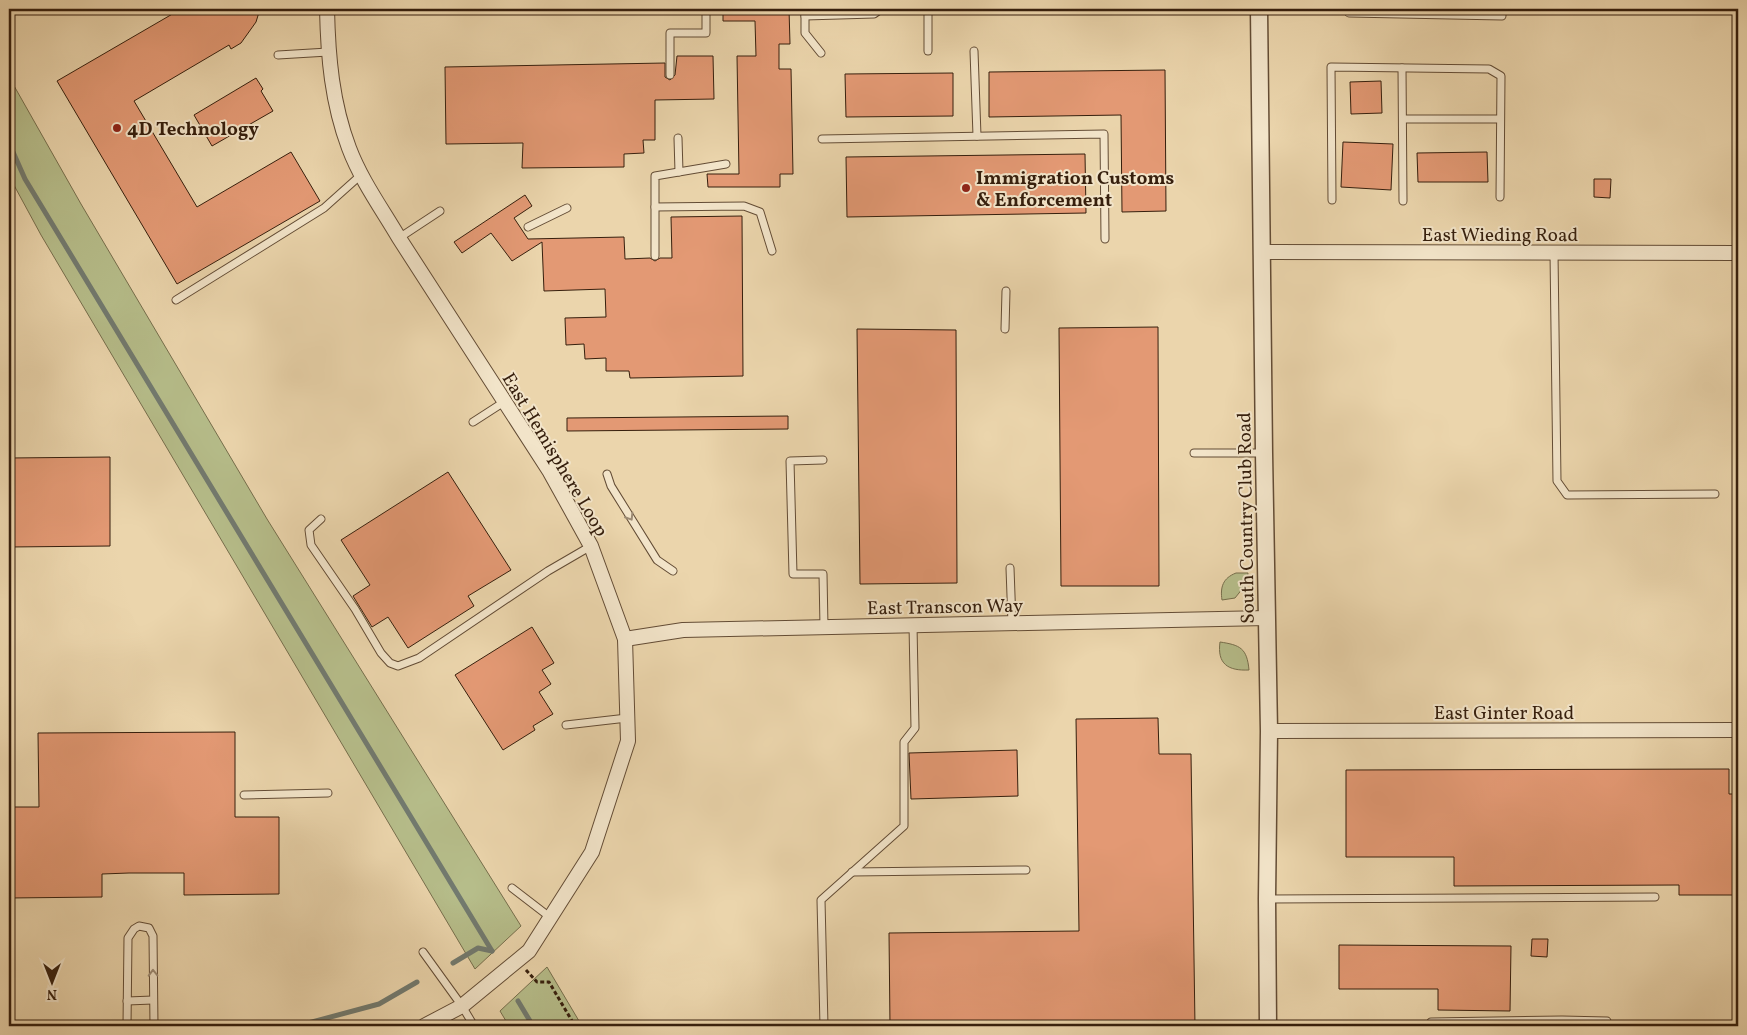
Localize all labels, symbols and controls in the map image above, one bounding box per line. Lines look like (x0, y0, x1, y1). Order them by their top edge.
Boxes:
place label: 4D Technology (127, 117, 259, 143)
marker: 4D Technology (111, 122, 123, 134)
place label: Immigration Customs & Enforcement (976, 166, 1175, 214)
marker: Immigration Customs & Enforcement (960, 182, 972, 194)
street label: East Wieding Road (1422, 223, 1578, 249)
street label: East Hemisphere Loop (495, 368, 614, 542)
street label: South Country Club Road (1232, 412, 1262, 624)
one-way arrow (623, 511, 633, 520)
street label: East Transcon Way (867, 594, 1023, 622)
street label: East Ginter Road (1434, 701, 1574, 727)
north arrow (28, 958, 78, 1008)
one-way arrow (148, 969, 158, 976)
text: N (47, 984, 57, 1003)

